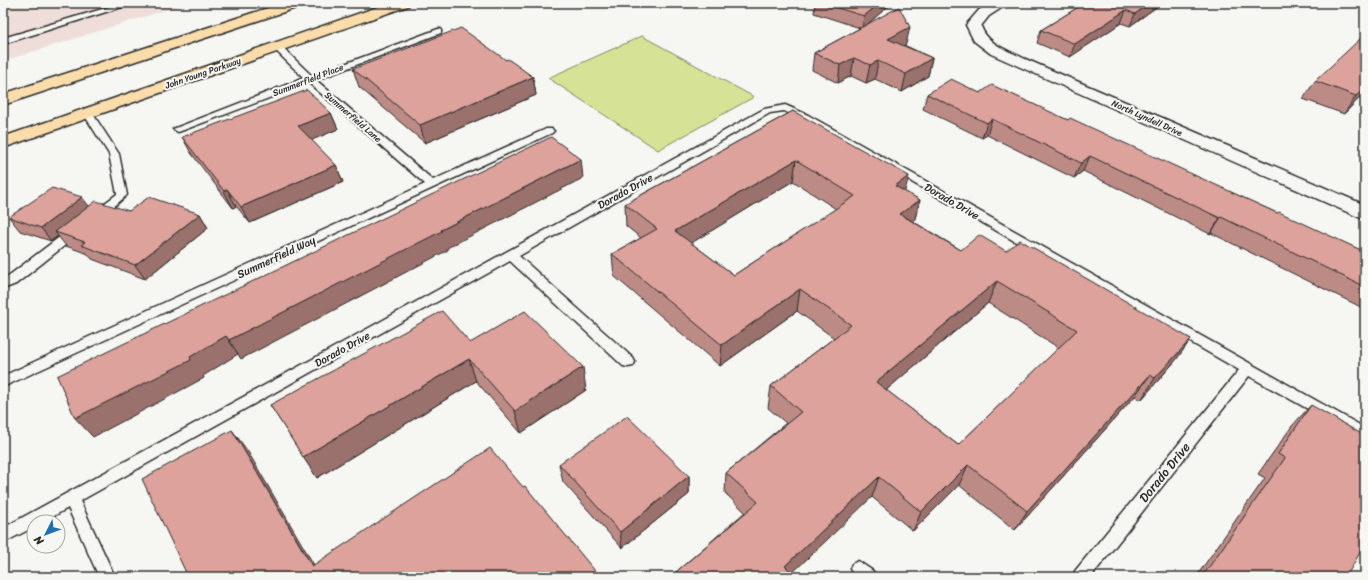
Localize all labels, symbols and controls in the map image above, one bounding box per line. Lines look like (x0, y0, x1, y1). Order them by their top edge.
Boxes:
street label: John Young Parkway (162, 52, 243, 94)
street label: Summerfield Place (270, 59, 346, 101)
street label: Summerfield Lane (321, 88, 385, 147)
street label: North Lyndell Drive (1109, 95, 1186, 141)
street label: Dorado Drive (594, 168, 657, 215)
street label: Dorado Drive (920, 178, 983, 225)
street label: Summerfield Way (234, 231, 319, 284)
street label: Dorado Drive (311, 326, 374, 373)
street label: Dorado Drive (1133, 437, 1196, 508)
north arrow (26, 514, 66, 554)
text: N (29, 531, 49, 550)

